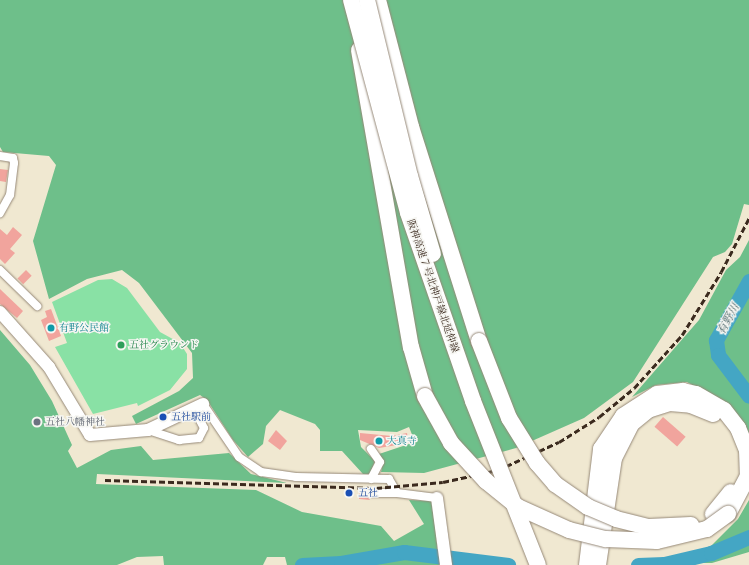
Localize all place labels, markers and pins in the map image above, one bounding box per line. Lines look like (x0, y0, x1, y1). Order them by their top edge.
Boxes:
place label: 有野公民館 (59, 322, 109, 334)
marker: 有野公民館 (46, 323, 56, 333)
place label: 五社グラウンド (129, 339, 199, 351)
marker: 五社グラウンド (116, 340, 126, 350)
place label: 五社駅前 (171, 411, 211, 423)
marker: 五社駅前 (158, 412, 168, 422)
place label: 五社八幡神社 (45, 416, 105, 428)
marker: 五社八幡神社 (32, 417, 42, 427)
place label: 大真寺 (387, 435, 417, 447)
marker: 大真寺 (374, 436, 384, 446)
marker: 五社 (343, 487, 355, 499)
place label: 五社 (358, 487, 378, 499)

